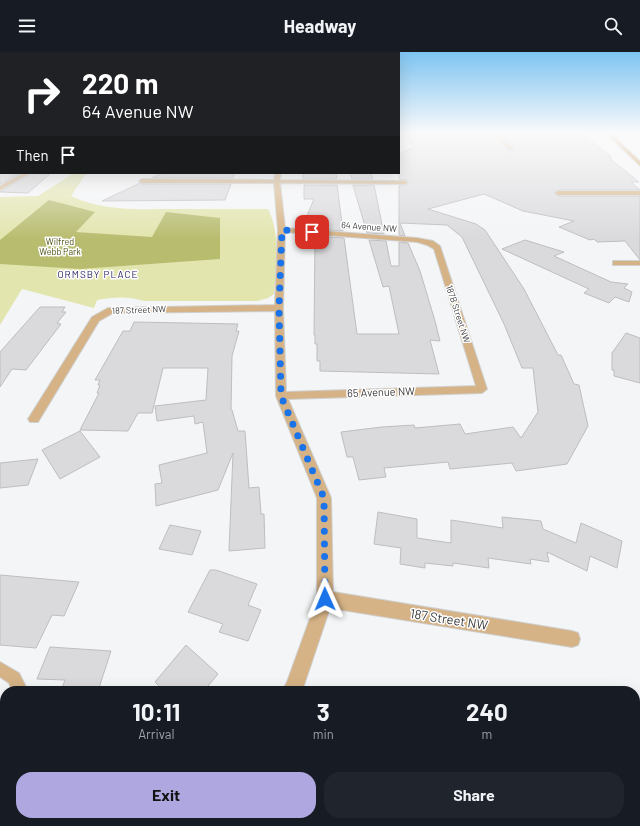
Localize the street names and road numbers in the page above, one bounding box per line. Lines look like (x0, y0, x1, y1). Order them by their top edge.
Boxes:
street label: 64 Avenue NW (341, 219, 397, 234)
street label: 187B Street NW (444, 284, 473, 344)
street label: 187 Street NW (112, 303, 166, 316)
street label: 65 Avenue NW (347, 384, 415, 399)
street label: 187 Street NW (409, 605, 490, 633)

